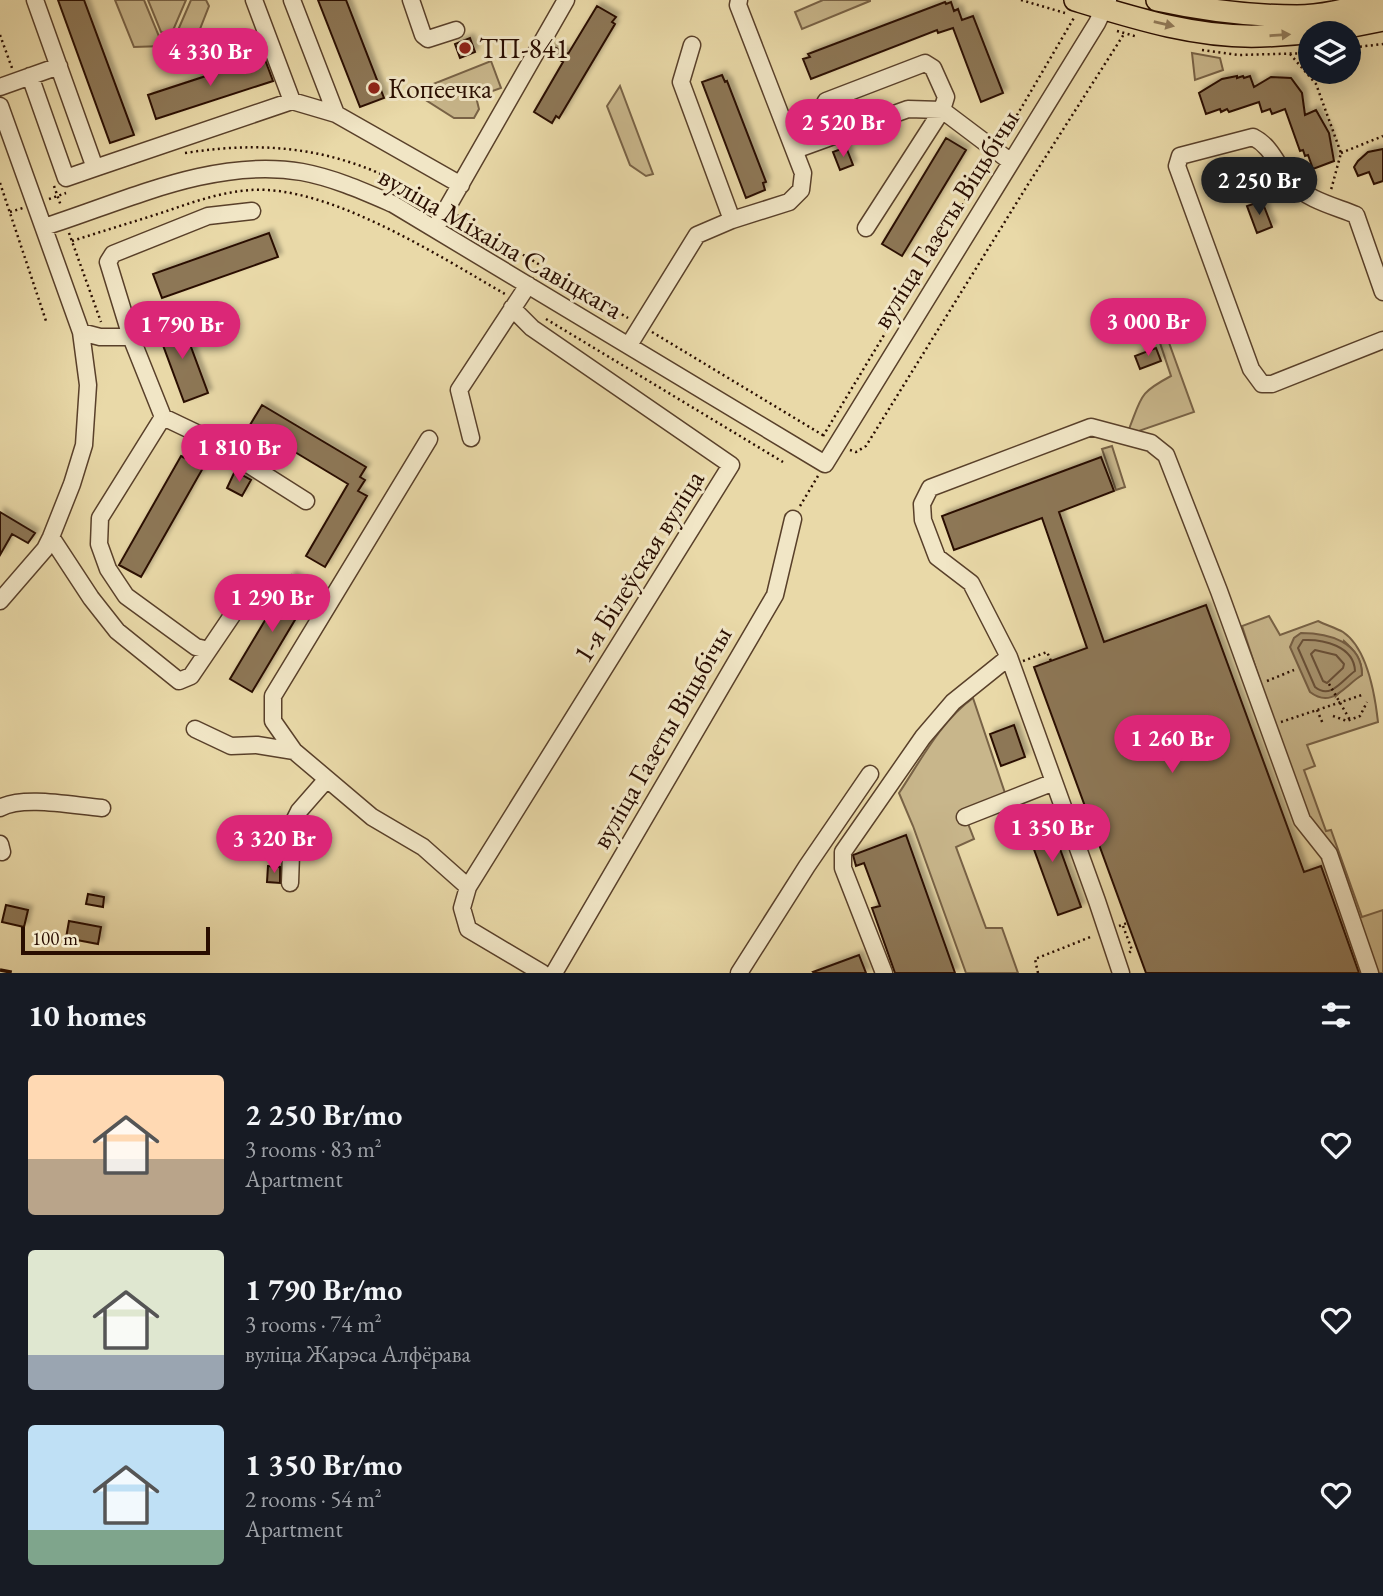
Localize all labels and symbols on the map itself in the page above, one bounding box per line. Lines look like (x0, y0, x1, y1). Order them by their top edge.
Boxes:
one-way arrow (1153, 19, 1175, 30)
pin: 4 330 Br (138, 28, 282, 88)
one-way arrow (1269, 29, 1291, 40)
place label: ТП-841 (479, 30, 569, 66)
marker: ТП-841 (457, 40, 473, 56)
place label: Копеечка (388, 70, 493, 106)
marker: Копеечка (366, 80, 382, 96)
pin: 2 520 Br (771, 100, 915, 159)
street label: вуліца Газеты Віцьбічы (863, 103, 1027, 335)
street label: вуліца Міхаіла Савіцкага (373, 157, 630, 327)
pin: 2 250 Br (1187, 158, 1331, 217)
pin: 3 000 Br (1076, 298, 1220, 358)
pin: 1 790 Br (110, 302, 254, 361)
pin: 1 810 Br (167, 424, 311, 484)
street label: 1-я Білеўская вуліца (564, 462, 712, 669)
pin: 1 290 Br (200, 574, 344, 634)
street label: вуліца Газеты Віцьбічы (583, 619, 739, 855)
pin: 1 260 Br (1100, 716, 1244, 775)
pin: 1 350 Br (980, 804, 1124, 864)
pin: 3 320 Br (202, 816, 346, 875)
scale bar (21, 924, 210, 956)

